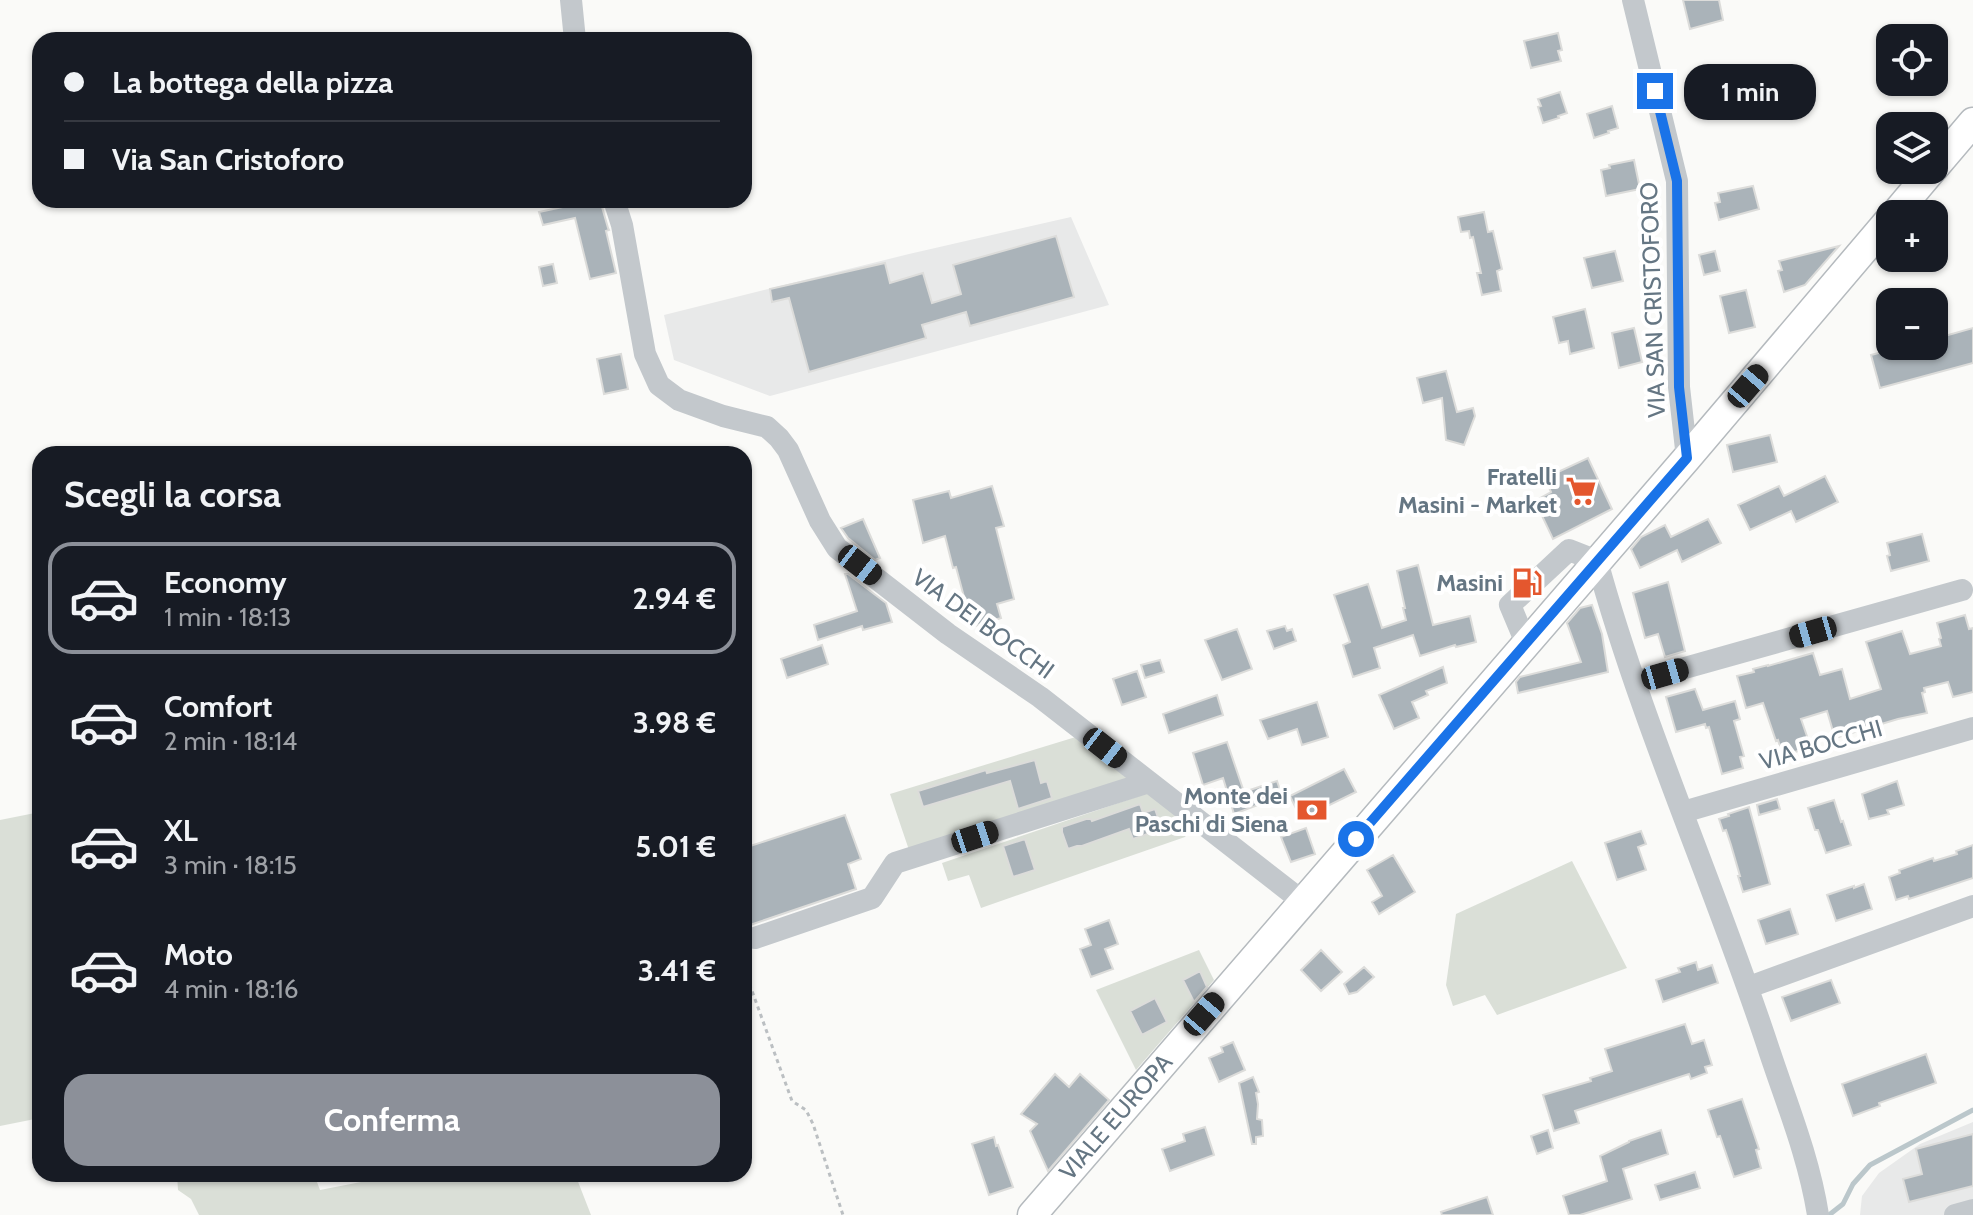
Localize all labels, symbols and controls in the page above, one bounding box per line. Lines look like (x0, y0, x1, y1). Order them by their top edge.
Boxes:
map controls (1876, 24, 1948, 360)
button: locate (1876, 24, 1948, 96)
callout: 1 min (1683, 63, 1815, 119)
text: La bottega della pizza (112, 64, 393, 101)
route end (1637, 73, 1673, 109)
text: 1 min (1721, 76, 1779, 108)
button: layers (1876, 112, 1948, 184)
text: Via San Cristoforo (112, 141, 344, 178)
street label: VIA SAN CRISTOFORO (1634, 182, 1671, 418)
button: + (1876, 200, 1948, 272)
button: − (1876, 288, 1948, 360)
car (1723, 360, 1773, 412)
place label: Fratelli Masini - Market (1398, 462, 1557, 519)
text: Scegli la corsa (64, 472, 281, 516)
supermarket icon: Fratelli Masini - Market (1564, 474, 1598, 508)
car (834, 541, 886, 589)
icon: car (68, 562, 140, 634)
street label: VIA DEI BOCCHI (907, 562, 1060, 685)
text: Economy (164, 564, 287, 601)
fuel station icon: Masini (1510, 566, 1544, 600)
place label: Masini (1436, 568, 1503, 597)
text: 2.94 € (632, 580, 716, 617)
text: 1 min · 18:13 (164, 601, 291, 633)
car (1787, 614, 1839, 650)
car (1639, 656, 1691, 692)
icon: car (68, 686, 140, 758)
text: Comfort (164, 688, 272, 725)
text: 3.98 € (633, 704, 716, 741)
street label: VIA BOCCHI (1756, 713, 1885, 776)
car (1079, 724, 1131, 772)
text: 2 min · 18:14 (164, 725, 297, 757)
place label: Monte dei Paschi di Siena (1135, 781, 1288, 838)
bank icon: Monte dei Paschi di Siena (1295, 793, 1329, 827)
icon: car (68, 810, 140, 882)
text: XL (164, 812, 198, 849)
car (948, 818, 1002, 856)
route start (1338, 821, 1374, 857)
text: 5.01 € (635, 828, 716, 865)
text: 3 min · 18:15 (164, 849, 297, 881)
icon: car (68, 934, 140, 1006)
text: Moto (164, 936, 233, 973)
text: 3.41 € (638, 952, 716, 989)
text: 4 min · 18:16 (164, 973, 299, 1005)
car (1179, 988, 1229, 1040)
street label: VIALE EUROPA (1053, 1048, 1178, 1186)
button: Conferma (64, 1074, 720, 1166)

